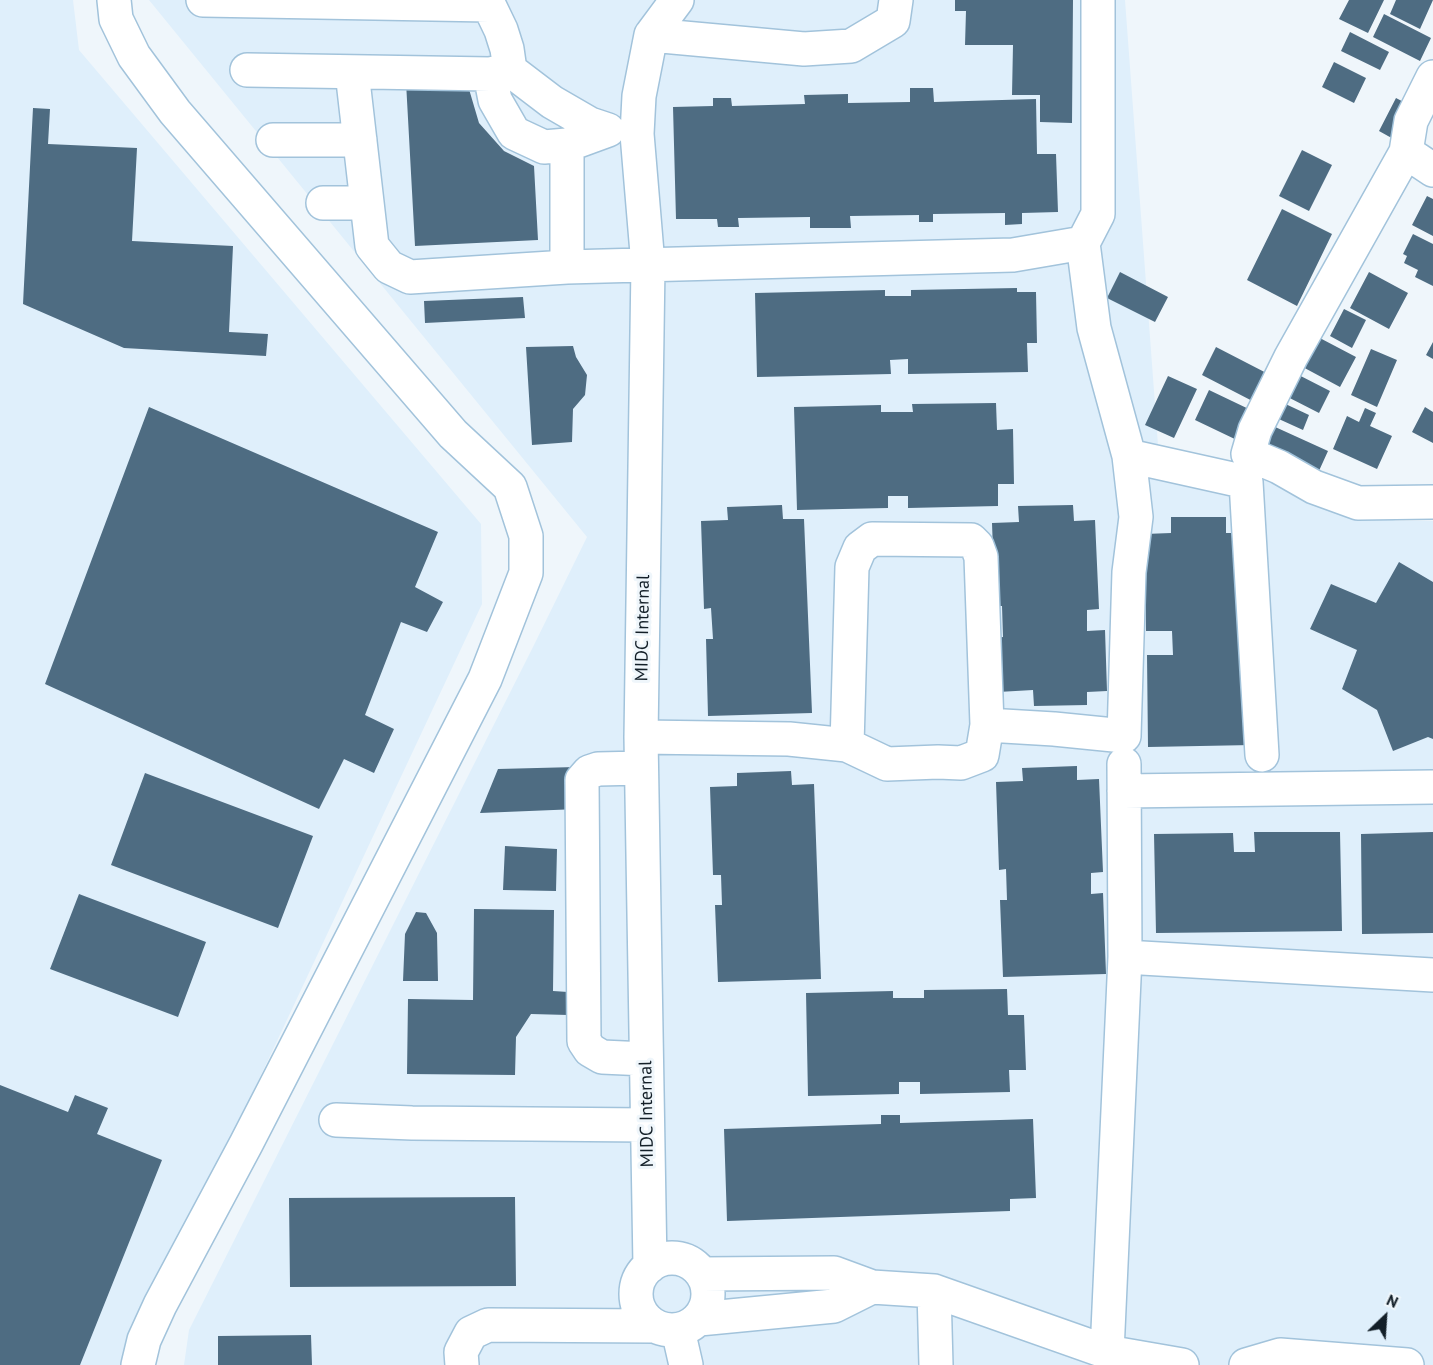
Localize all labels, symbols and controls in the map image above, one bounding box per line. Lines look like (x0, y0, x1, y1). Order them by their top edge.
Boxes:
street label: MIDC Internal (631, 575, 655, 681)
street label: MIDC Internal (635, 1061, 659, 1167)
north arrow (1355, 1287, 1415, 1347)
text: N (1384, 1289, 1402, 1312)

